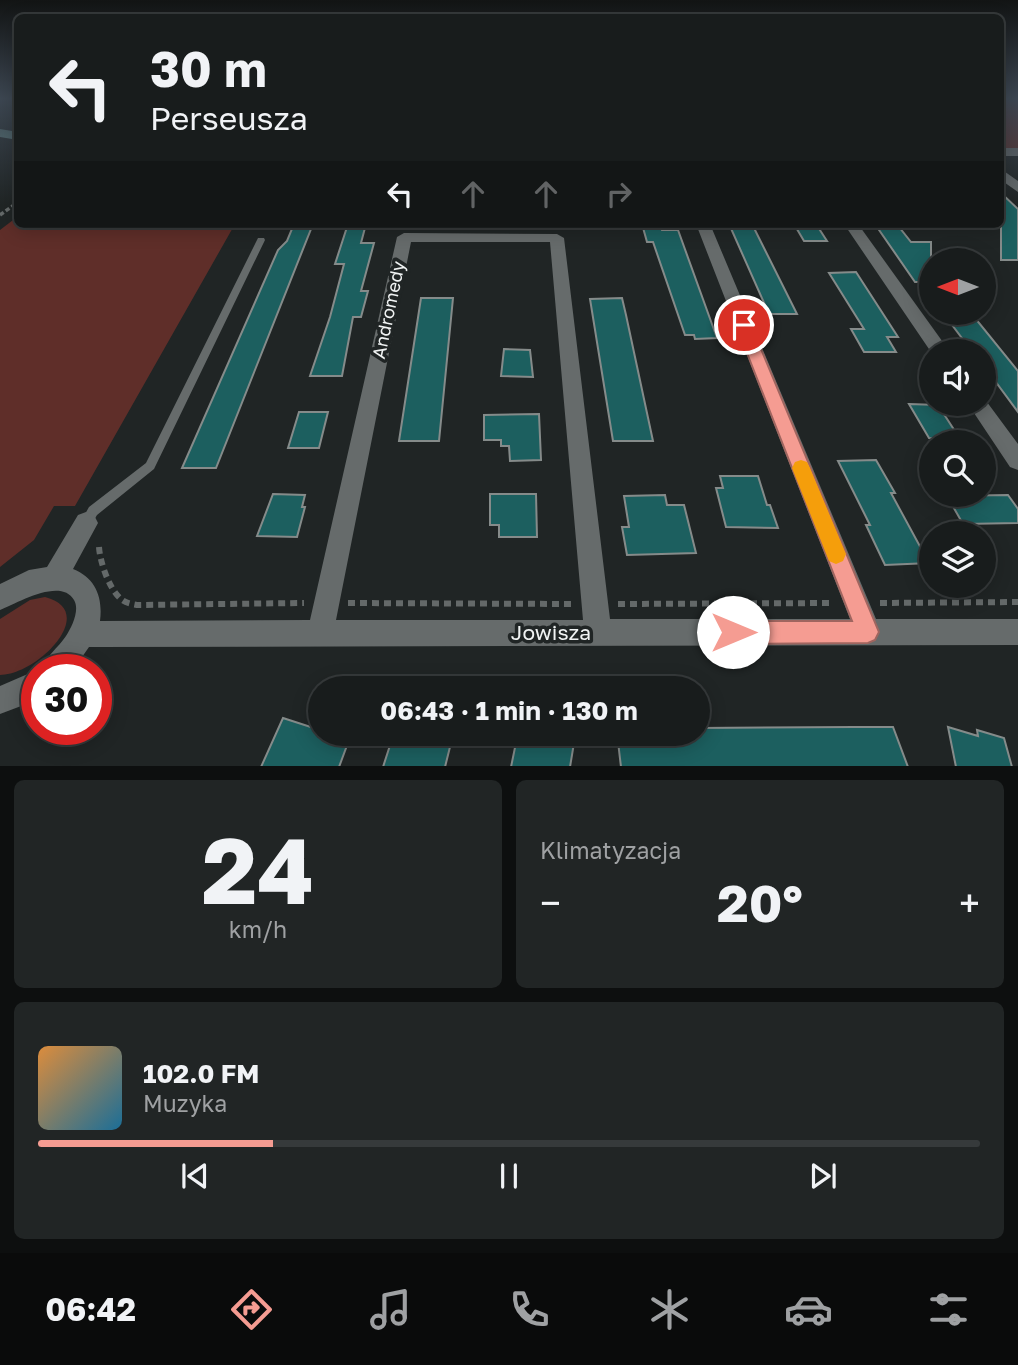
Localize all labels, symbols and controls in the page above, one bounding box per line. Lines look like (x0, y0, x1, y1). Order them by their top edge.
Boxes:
text: 30 m (150, 39, 267, 98)
icon: left (35, 42, 126, 133)
text: Perseusza (150, 99, 308, 137)
icon: left (381, 175, 419, 213)
icon: ahead (454, 175, 492, 213)
icon: ahead (527, 175, 565, 213)
icon: right (600, 175, 638, 213)
north arrow (919, 248, 996, 326)
map controls (919, 248, 996, 598)
street label: Andromedy (367, 259, 409, 361)
pin (714, 295, 774, 355)
icon: arrive (725, 306, 763, 344)
button: sound (919, 339, 996, 416)
button: search (919, 430, 996, 507)
button: layers (919, 521, 996, 598)
position arrow (696, 595, 770, 669)
street label: Jowisza (511, 619, 591, 645)
speed limit sign: 30 (21, 654, 112, 745)
text: 06:43 · 1 min · 130 m (380, 695, 638, 726)
text: 24 (202, 815, 314, 924)
text: Klimatyzacja (540, 836, 681, 864)
text: 20° (717, 871, 803, 933)
text: − (540, 880, 561, 925)
text: + (959, 880, 980, 925)
text: km/h (229, 915, 287, 943)
text: 102.0 FM (143, 1058, 259, 1089)
text: Muzyka (143, 1089, 227, 1117)
icon: previous (176, 1157, 214, 1195)
icon: pause (490, 1157, 528, 1195)
icon: next (804, 1157, 842, 1195)
icon: directions (227, 1285, 276, 1334)
icon: music (366, 1285, 415, 1334)
icon: phone (505, 1285, 554, 1334)
icon: climate (645, 1285, 694, 1334)
icon: car (784, 1285, 833, 1334)
icon: filters (924, 1285, 973, 1334)
text: 06:42 (45, 1290, 136, 1328)

